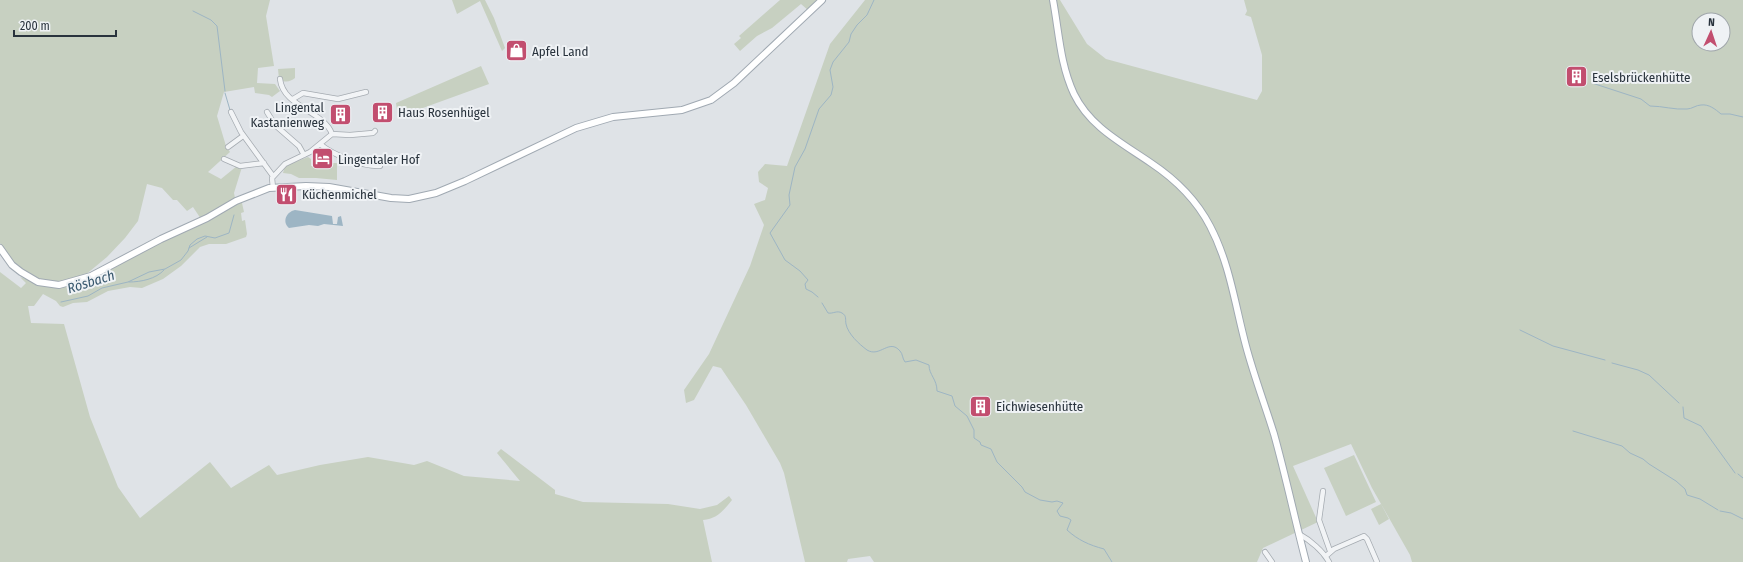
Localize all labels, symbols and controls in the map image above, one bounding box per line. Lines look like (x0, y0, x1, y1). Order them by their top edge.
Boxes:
scale bar (14, 12, 116, 38)
north arrow (1691, 12, 1731, 52)
text: N (1708, 16, 1715, 29)
text: 200 m (20, 19, 50, 33)
shop icon: Apfel Land (503, 38, 529, 64)
place label: Apfel Land (532, 44, 588, 59)
building icon: Eselsbrückenhütte (1564, 64, 1590, 90)
place label: Eselsbrückenhütte (1592, 70, 1690, 85)
building icon: Haus Rosenhügel (370, 99, 396, 125)
place label: Lingental Kastanienweg (250, 100, 325, 130)
building icon: Lingental Kastanienweg (327, 101, 353, 127)
place label: Haus Rosenhügel (398, 105, 490, 120)
hotel icon: Lingentaler Hof (309, 146, 335, 172)
place label: Lingentaler Hof (338, 152, 421, 167)
restaurant icon: Küchenmichel (273, 181, 299, 207)
place label: Küchenmichel (302, 187, 377, 202)
water label: Rösbach (65, 267, 117, 297)
building icon: Eichwiesenhütte (968, 393, 994, 419)
place label: Eichwiesenhütte (996, 399, 1083, 414)

